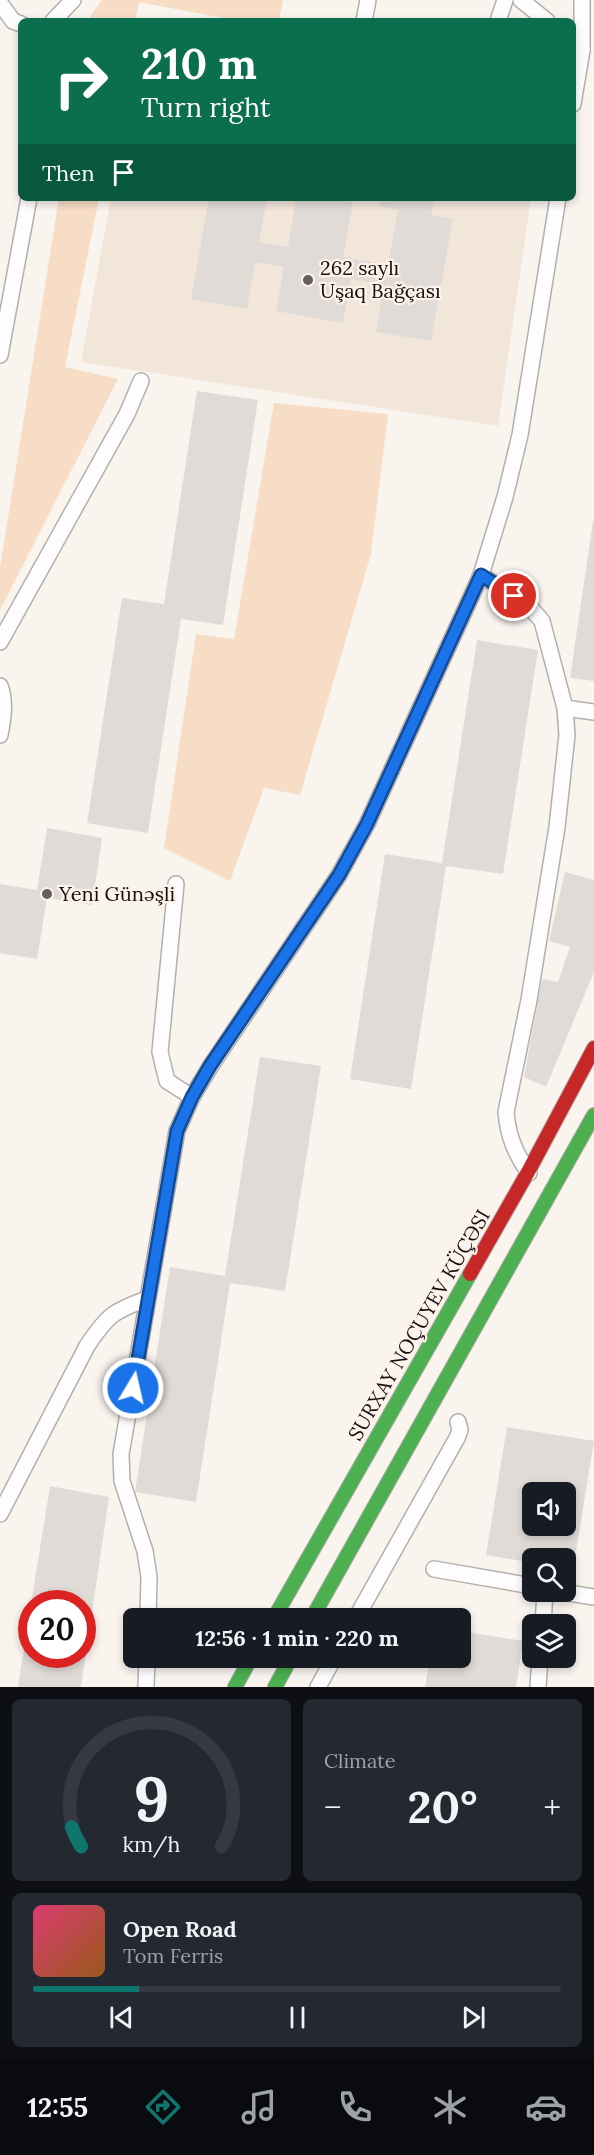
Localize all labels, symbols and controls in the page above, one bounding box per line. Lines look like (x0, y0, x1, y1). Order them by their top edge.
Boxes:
text: 210 m (141, 37, 257, 91)
icon: right (42, 42, 120, 120)
text: Turn right (141, 90, 270, 124)
icon: arrive (107, 156, 140, 189)
text: Then (42, 159, 95, 187)
place label: 262 saylı Uşaq Bağçası (320, 255, 441, 303)
marker: 262 saylı Uşaq Bağçası (301, 273, 315, 287)
pin (488, 570, 539, 621)
icon: arrive (497, 579, 530, 612)
place label: Yeni Günəşli (58, 881, 175, 906)
marker: Yeni Günəşli (40, 887, 54, 901)
street label: SURXAY NOÇUYEV KÜÇƏSI (342, 1205, 495, 1445)
position arrow (101, 1356, 165, 1420)
map controls (522, 1482, 576, 1668)
button: sound (522, 1482, 576, 1536)
button: search (522, 1548, 576, 1602)
speed limit sign: 20 (18, 1590, 96, 1668)
button: layers (522, 1614, 576, 1668)
text: 12:56 · 1 min · 220 m (195, 1624, 399, 1652)
text: Climate (324, 1748, 396, 1773)
text: 9 (134, 1758, 169, 1838)
text: 20° (408, 1778, 477, 1835)
text: − (324, 1786, 342, 1828)
text: + (543, 1786, 561, 1828)
text: km/h (123, 1830, 181, 1858)
text: Open Road (123, 1915, 237, 1943)
text: Tom Ferris (123, 1943, 223, 1968)
icon: previous (105, 2001, 138, 2034)
icon: pause (281, 2001, 314, 2034)
icon: next (457, 2001, 490, 2034)
icon: directions (142, 2086, 184, 2128)
icon: music (238, 2086, 280, 2128)
icon: phone (334, 2086, 376, 2128)
icon: climate (429, 2086, 471, 2128)
icon: car (525, 2086, 567, 2128)
text: 12:55 (27, 2090, 88, 2124)

